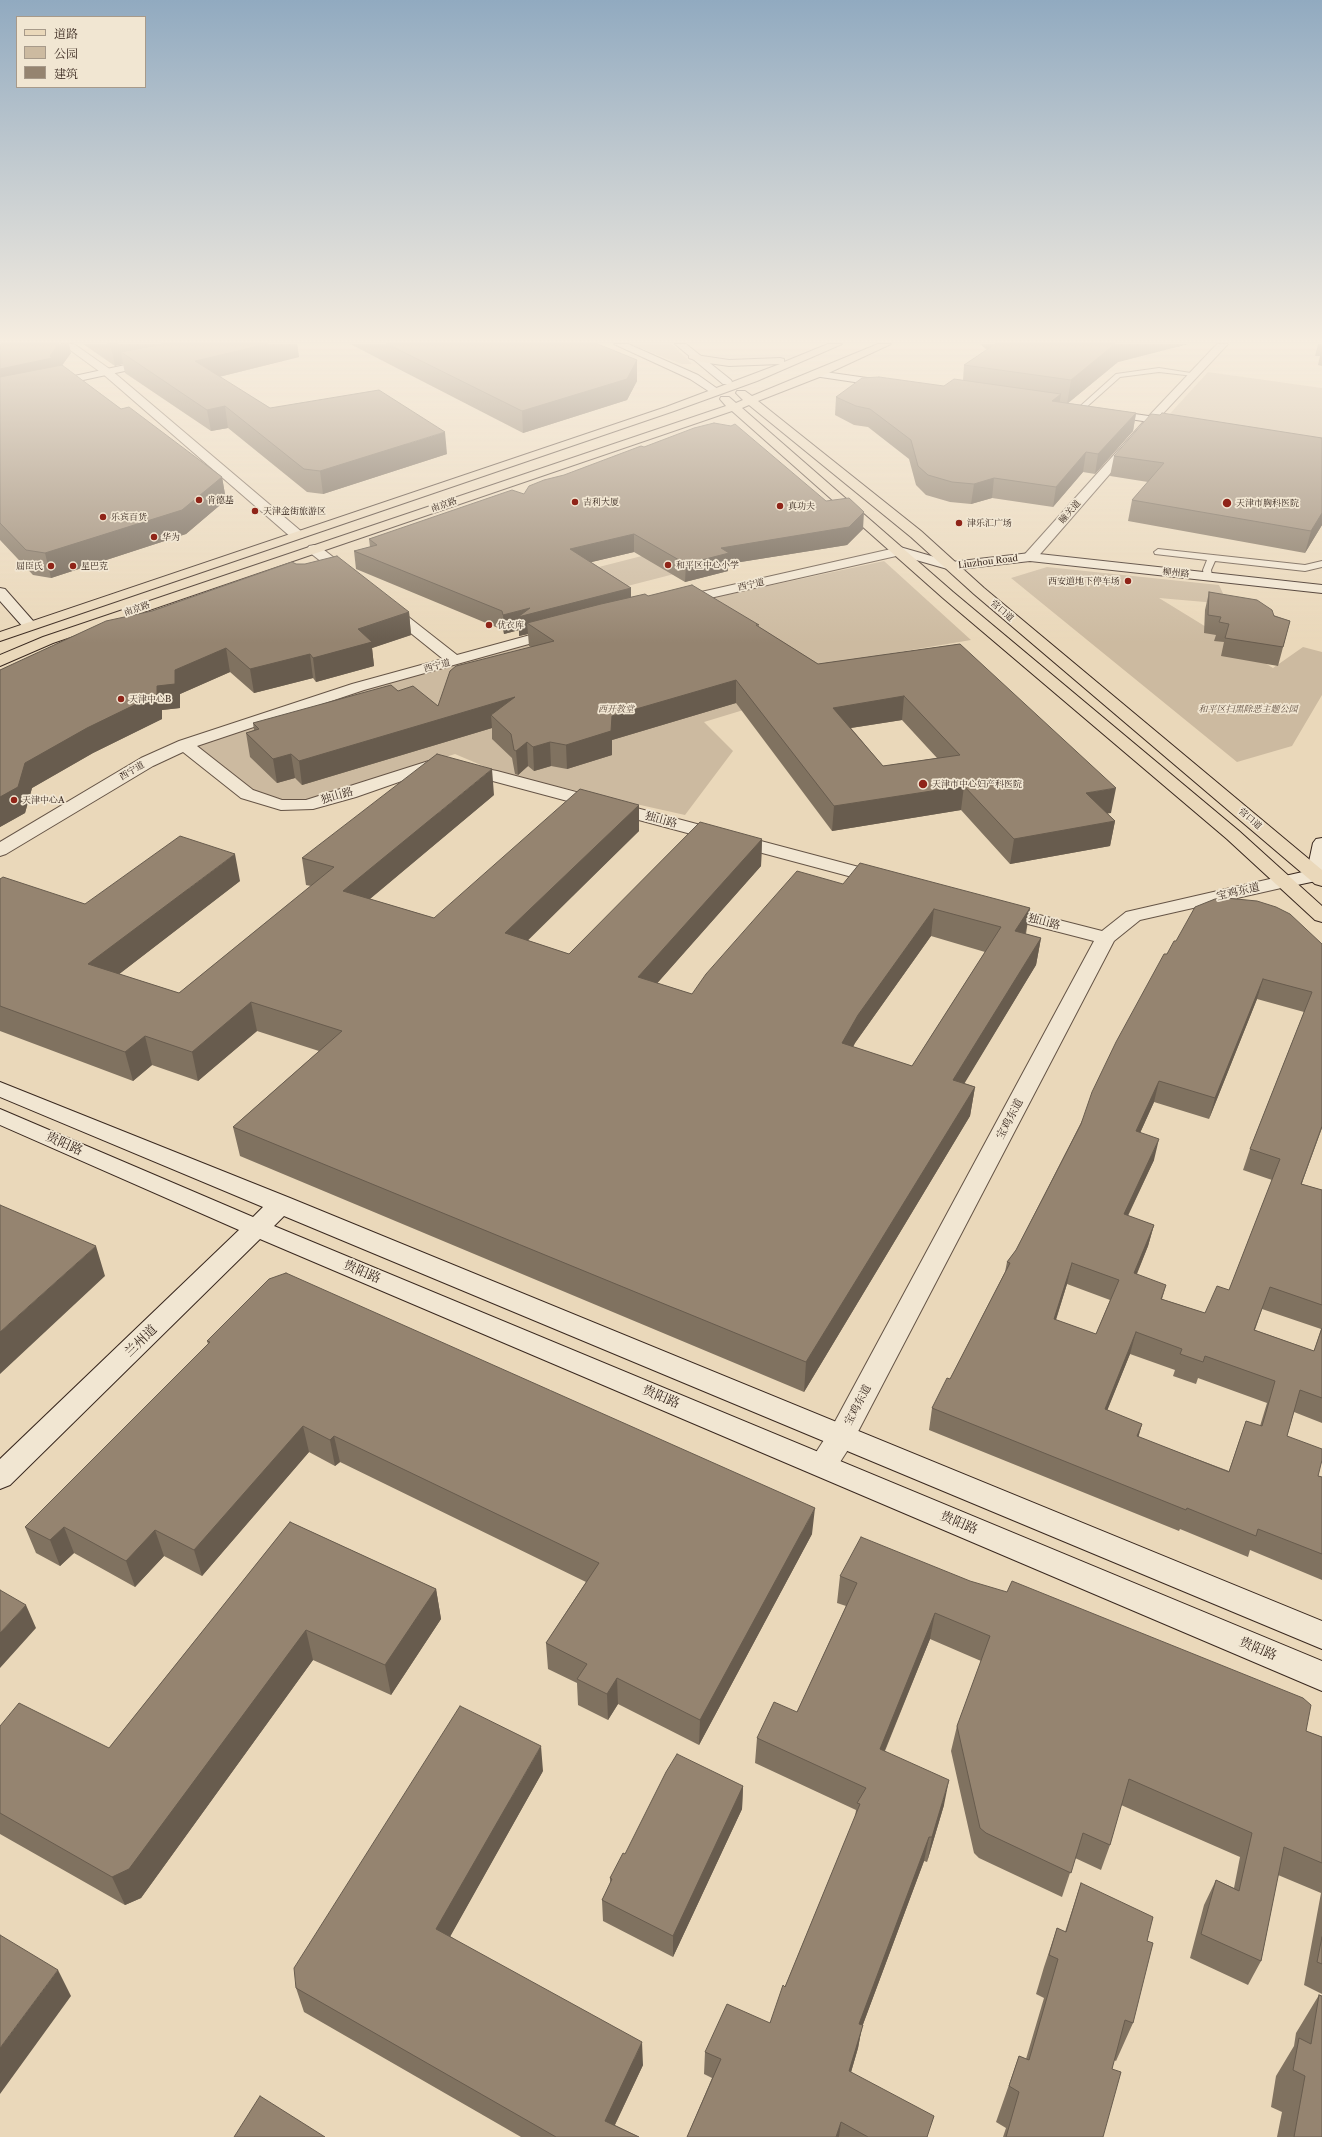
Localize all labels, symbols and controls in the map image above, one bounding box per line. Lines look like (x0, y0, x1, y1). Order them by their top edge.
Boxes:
legend (16, 16, 146, 88)
text: 道路 (54, 26, 78, 41)
text: 公园 (54, 46, 78, 61)
text: 建筑 (54, 66, 78, 81)
marker: 肯德基 (194, 495, 204, 505)
place label: 肯德基 (207, 495, 234, 505)
street label: 南京路 (429, 495, 459, 515)
marker: 吉利大厦 (570, 497, 580, 507)
place label: 吉利大厦 (583, 497, 619, 507)
marker: 天津市胸科医院 (1221, 497, 1233, 509)
street label: 瞳关道 (1057, 498, 1083, 526)
place label: 天津市胸科医院 (1236, 498, 1299, 508)
marker: 真功夫 (775, 501, 785, 511)
place label: 真功夫 (788, 501, 815, 511)
marker: 天津金街旅游区 (250, 506, 260, 516)
place label: 天津金街旅游区 (263, 506, 326, 516)
marker: 乐宾百货 (98, 512, 108, 522)
place label: 乐宾百货 (111, 512, 147, 522)
marker: 津乐汇广场 (954, 518, 964, 528)
place label: 津乐汇广场 (967, 518, 1012, 528)
marker: 华为 (149, 532, 159, 542)
place label: 华为 (162, 532, 180, 542)
street label: Liuzhou Road (957, 553, 1019, 571)
marker: 和平区中心小学 (663, 560, 673, 570)
place label: 和平区中心小学 (676, 560, 739, 570)
place label: 屈臣氏 (16, 561, 43, 571)
marker: 屈臣氏 (46, 561, 56, 571)
marker: 星巴克 (68, 561, 78, 571)
place label: 星巴克 (81, 561, 108, 571)
street label: 柳州路 (1162, 566, 1190, 580)
place label: 西安道地下停车场 (1048, 576, 1120, 586)
marker: 西安道地下停车场 (1123, 576, 1133, 586)
street label: 西宁道 (737, 577, 765, 593)
street label: 营口道 (988, 598, 1016, 624)
street label: 南京路 (122, 599, 152, 619)
marker: 优衣库 (484, 620, 494, 630)
place label: 优衣库 (497, 620, 524, 630)
street label: 西宁道 (423, 657, 451, 675)
marker: 天津中心B (116, 694, 126, 704)
place label: 天津中心B (129, 694, 171, 704)
park label: 西开教堂 (598, 704, 634, 714)
park label: 和平区扫黑除恶主题公园 (1199, 704, 1297, 714)
street label: 西宁道 (118, 759, 146, 783)
marker: 天津市中心妇产科医院 (917, 778, 929, 790)
place label: 天津市中心妇产科医院 (932, 779, 1022, 789)
street label: 独山路 (319, 785, 355, 807)
marker: 天津中心A (9, 795, 19, 805)
place label: 天津中心A (22, 795, 65, 805)
street label: 营口道 (1236, 806, 1264, 832)
street label: 独山路 (643, 809, 679, 831)
street label: 宝鸡东道 (1215, 881, 1261, 903)
street label: 独山路 (1026, 912, 1062, 932)
street label: 宝鸡东道 (994, 1096, 1026, 1142)
street label: 贵阳路 (43, 1129, 85, 1159)
street label: 贵阳路 (341, 1257, 383, 1287)
street label: 兰州道 (122, 1322, 160, 1360)
street label: 贵阳路 (640, 1382, 682, 1412)
street label: 宝鸡东道 (842, 1382, 874, 1428)
street label: 贵阳路 (938, 1508, 980, 1538)
street label: 贵阳路 (1237, 1634, 1279, 1664)

